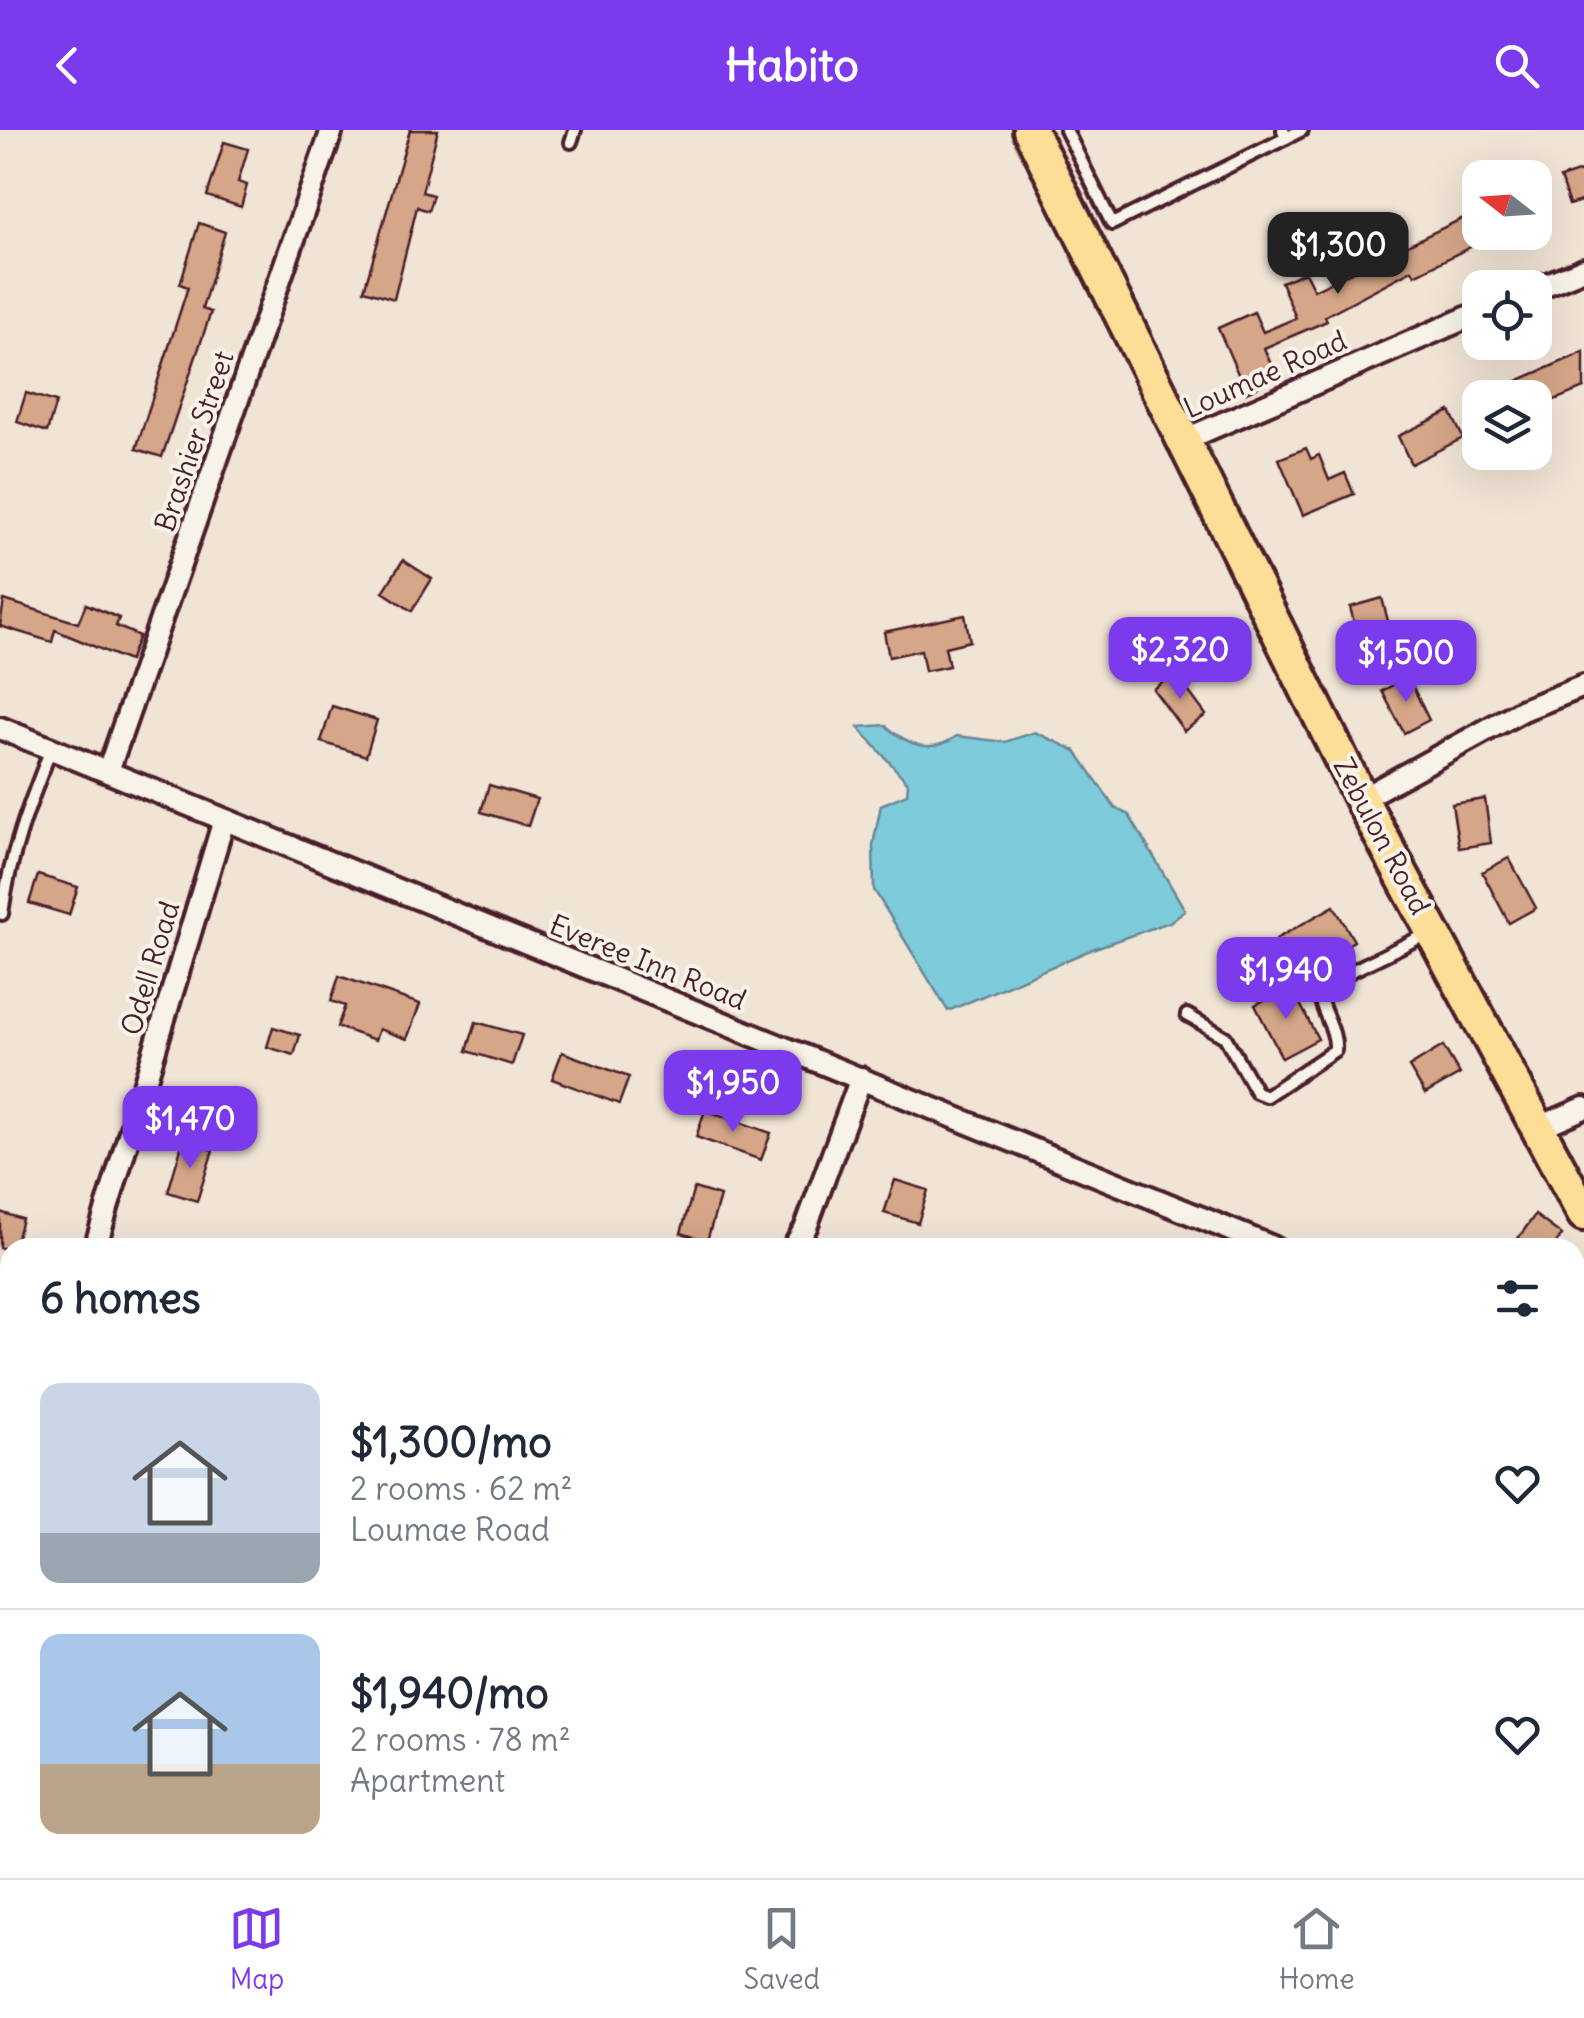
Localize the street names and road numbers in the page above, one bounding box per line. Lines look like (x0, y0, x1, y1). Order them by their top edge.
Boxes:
street label: Loumae Road (1178, 322, 1352, 426)
street label: Brashier Street (146, 346, 242, 536)
street label: Zebulon Road (1326, 751, 1438, 921)
street label: Odell Road (113, 897, 187, 1039)
street label: Everee Inn Road (544, 906, 752, 1018)

